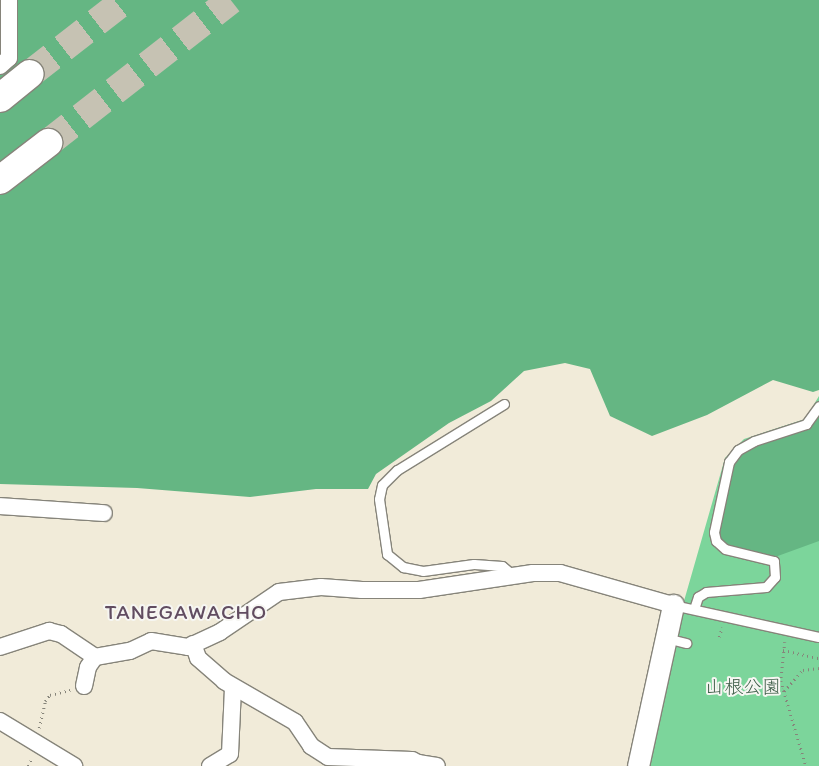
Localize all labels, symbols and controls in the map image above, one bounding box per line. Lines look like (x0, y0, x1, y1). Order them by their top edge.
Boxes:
district label: TANEGAWACHO (103, 599, 269, 625)
park label: 山根公園 (705, 676, 781, 698)

